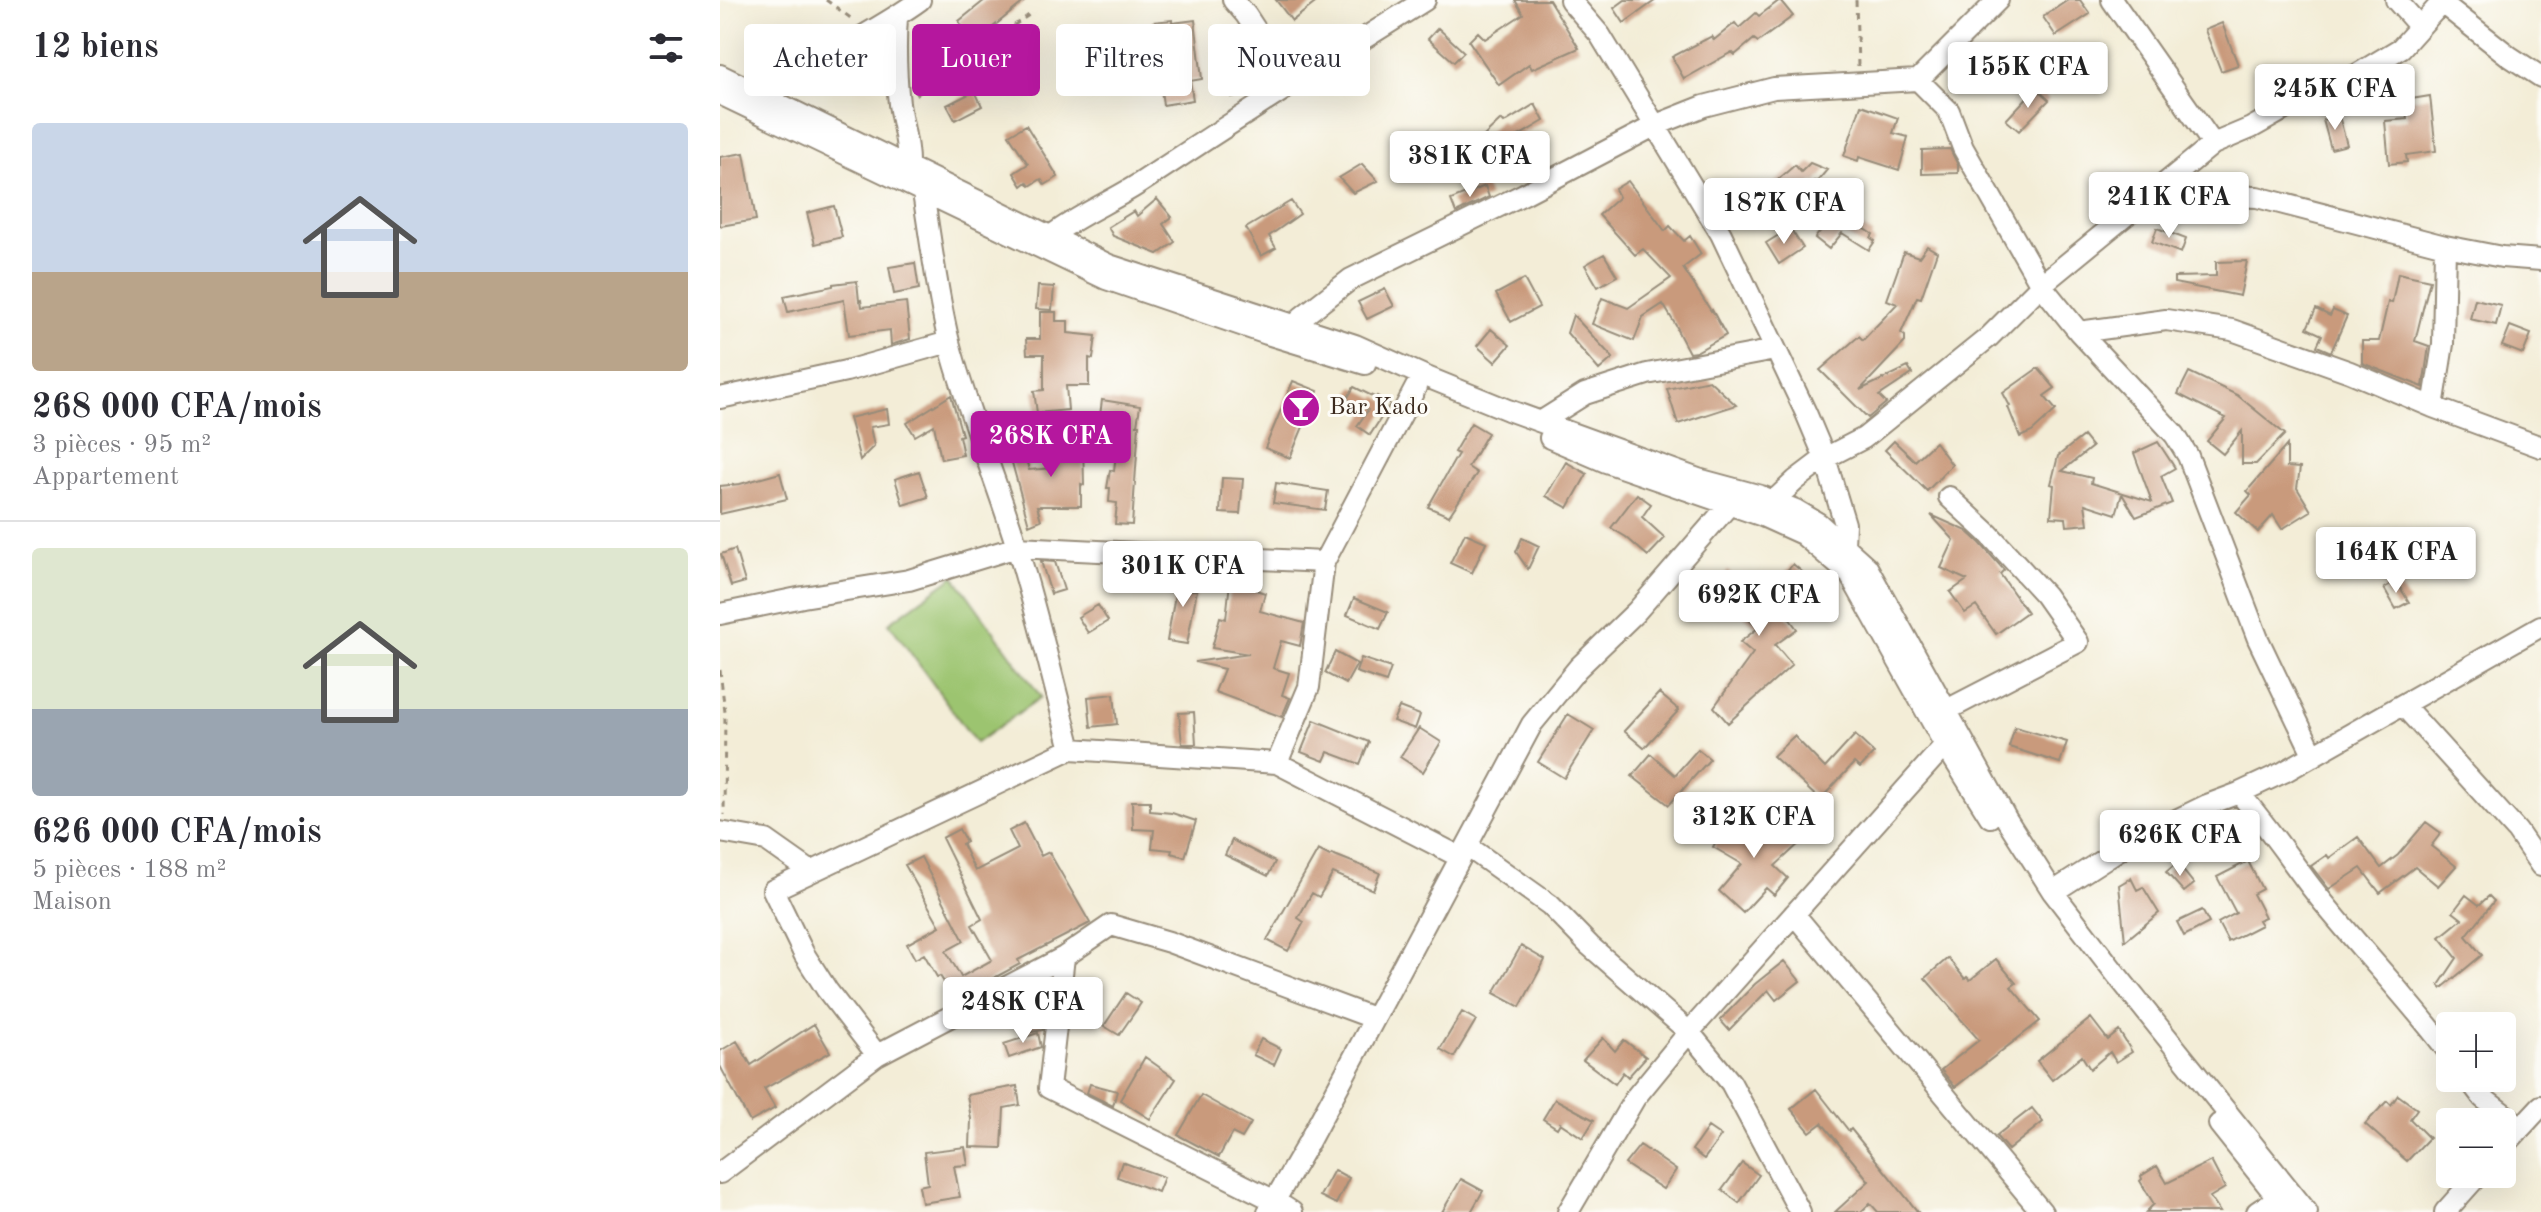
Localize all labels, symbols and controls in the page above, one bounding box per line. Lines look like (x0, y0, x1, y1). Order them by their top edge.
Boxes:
chip: Acheter (744, 24, 896, 96)
chip: Louer (912, 24, 1040, 96)
chip: Filtres (1056, 24, 1192, 96)
chip: Nouveau (1208, 24, 1370, 96)
icon: filters (644, 26, 688, 70)
text: 12 biens (32, 31, 159, 65)
pin: 155K CFA (1945, 42, 2111, 110)
text: 155K CFA (1966, 55, 2090, 81)
pin: 245K CFA (2252, 64, 2418, 132)
text: 245K CFA (2273, 77, 2397, 103)
pin: 381K CFA (1387, 131, 1553, 199)
text: 381K CFA (1408, 144, 1532, 170)
pin: 241K CFA (2086, 172, 2252, 240)
icon: home (288, 175, 432, 319)
pin: 187K CFA (1701, 178, 1867, 246)
text: 241K CFA (2107, 185, 2231, 211)
text: 187K CFA (1722, 191, 1846, 217)
bar icon: Bar Kado (1280, 387, 1322, 429)
text: 268 000 CFA/mois (32, 391, 322, 425)
place label: Bar Kado (1329, 396, 1428, 420)
pin: 268K CFA (968, 411, 1134, 479)
text: 268K CFA (989, 424, 1113, 450)
text: 3 pièces · 95 m² (32, 432, 211, 458)
text: Appartement (32, 464, 179, 490)
pin: 164K CFA (2313, 527, 2479, 595)
text: 164K CFA (2334, 540, 2458, 566)
pin: 301K CFA (1100, 541, 1266, 609)
text: 301K CFA (1121, 554, 1245, 580)
pin: 692K CFA (1676, 570, 1842, 638)
text: 692K CFA (1697, 583, 1821, 609)
icon: home (288, 600, 432, 744)
pin: 312K CFA (1671, 792, 1837, 860)
text: 312K CFA (1692, 805, 1816, 831)
pin: 626K CFA (2097, 810, 2263, 878)
text: 626 000 CFA/mois (32, 816, 322, 850)
text: 626K CFA (2118, 823, 2242, 849)
text: 5 pièces · 188 m² (32, 857, 226, 883)
text: Maison (32, 889, 112, 915)
pin: 248K CFA (940, 977, 1106, 1045)
text: 248K CFA (961, 990, 1085, 1016)
map controls (2436, 1012, 2516, 1188)
button: + (2436, 1012, 2516, 1092)
button: − (2436, 1108, 2516, 1188)

